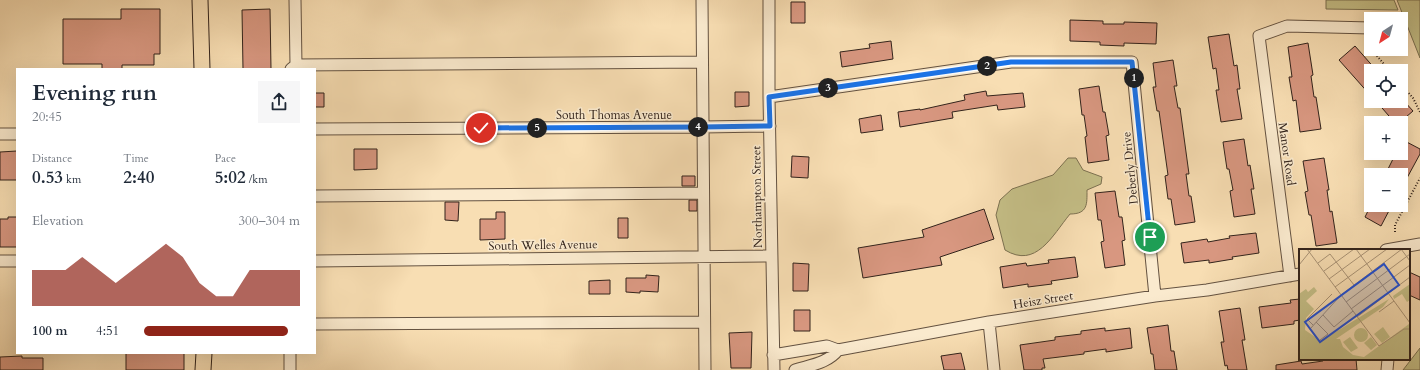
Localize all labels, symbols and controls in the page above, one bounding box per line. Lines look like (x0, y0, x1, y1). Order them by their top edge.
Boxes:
north arrow (1364, 12, 1408, 56)
map controls (1364, 12, 1408, 212)
pin: 2 (977, 56, 997, 76)
text: 2 (984, 58, 990, 73)
button: locate (1364, 64, 1408, 108)
pin: 1 (1124, 68, 1144, 88)
text: 1 (1131, 70, 1137, 85)
text: Evening run (32, 78, 157, 108)
pin: 3 (818, 78, 838, 98)
text: 3 (825, 80, 831, 95)
button: share (258, 81, 300, 123)
street label: South Thomas Avenue (556, 107, 672, 123)
text: 20:45 (32, 108, 62, 126)
pin (464, 111, 498, 145)
button: + (1364, 116, 1408, 160)
icon: check (470, 117, 492, 139)
pin: 4 (688, 117, 708, 137)
pin: 5 (527, 118, 547, 138)
text: 4 (695, 119, 701, 134)
text: 5 (534, 120, 540, 135)
street label: Manor Road (1275, 121, 1299, 187)
street label: Deberly Drive (1118, 131, 1142, 205)
street label: Northampton Street (748, 145, 766, 248)
text: Distance (32, 151, 72, 166)
text: Time (123, 151, 149, 166)
text: Pace (215, 151, 236, 166)
text: 0.53 (32, 166, 63, 189)
text: 2:40 (123, 166, 154, 189)
text: 5:02 (215, 166, 246, 189)
button: − (1364, 168, 1408, 212)
text: km (63, 172, 81, 187)
text: /km (246, 172, 267, 187)
text: Elevation (32, 212, 84, 230)
text: 300–304 m (238, 212, 300, 230)
pin (1133, 220, 1167, 254)
icon: arrive (1139, 226, 1161, 248)
street label: South Welles Avenue (488, 236, 598, 254)
inset map (1299, 249, 1410, 360)
street label: Heisz Street (1012, 287, 1074, 313)
text: 100 m (32, 322, 67, 340)
text: 4:51 (96, 322, 119, 340)

